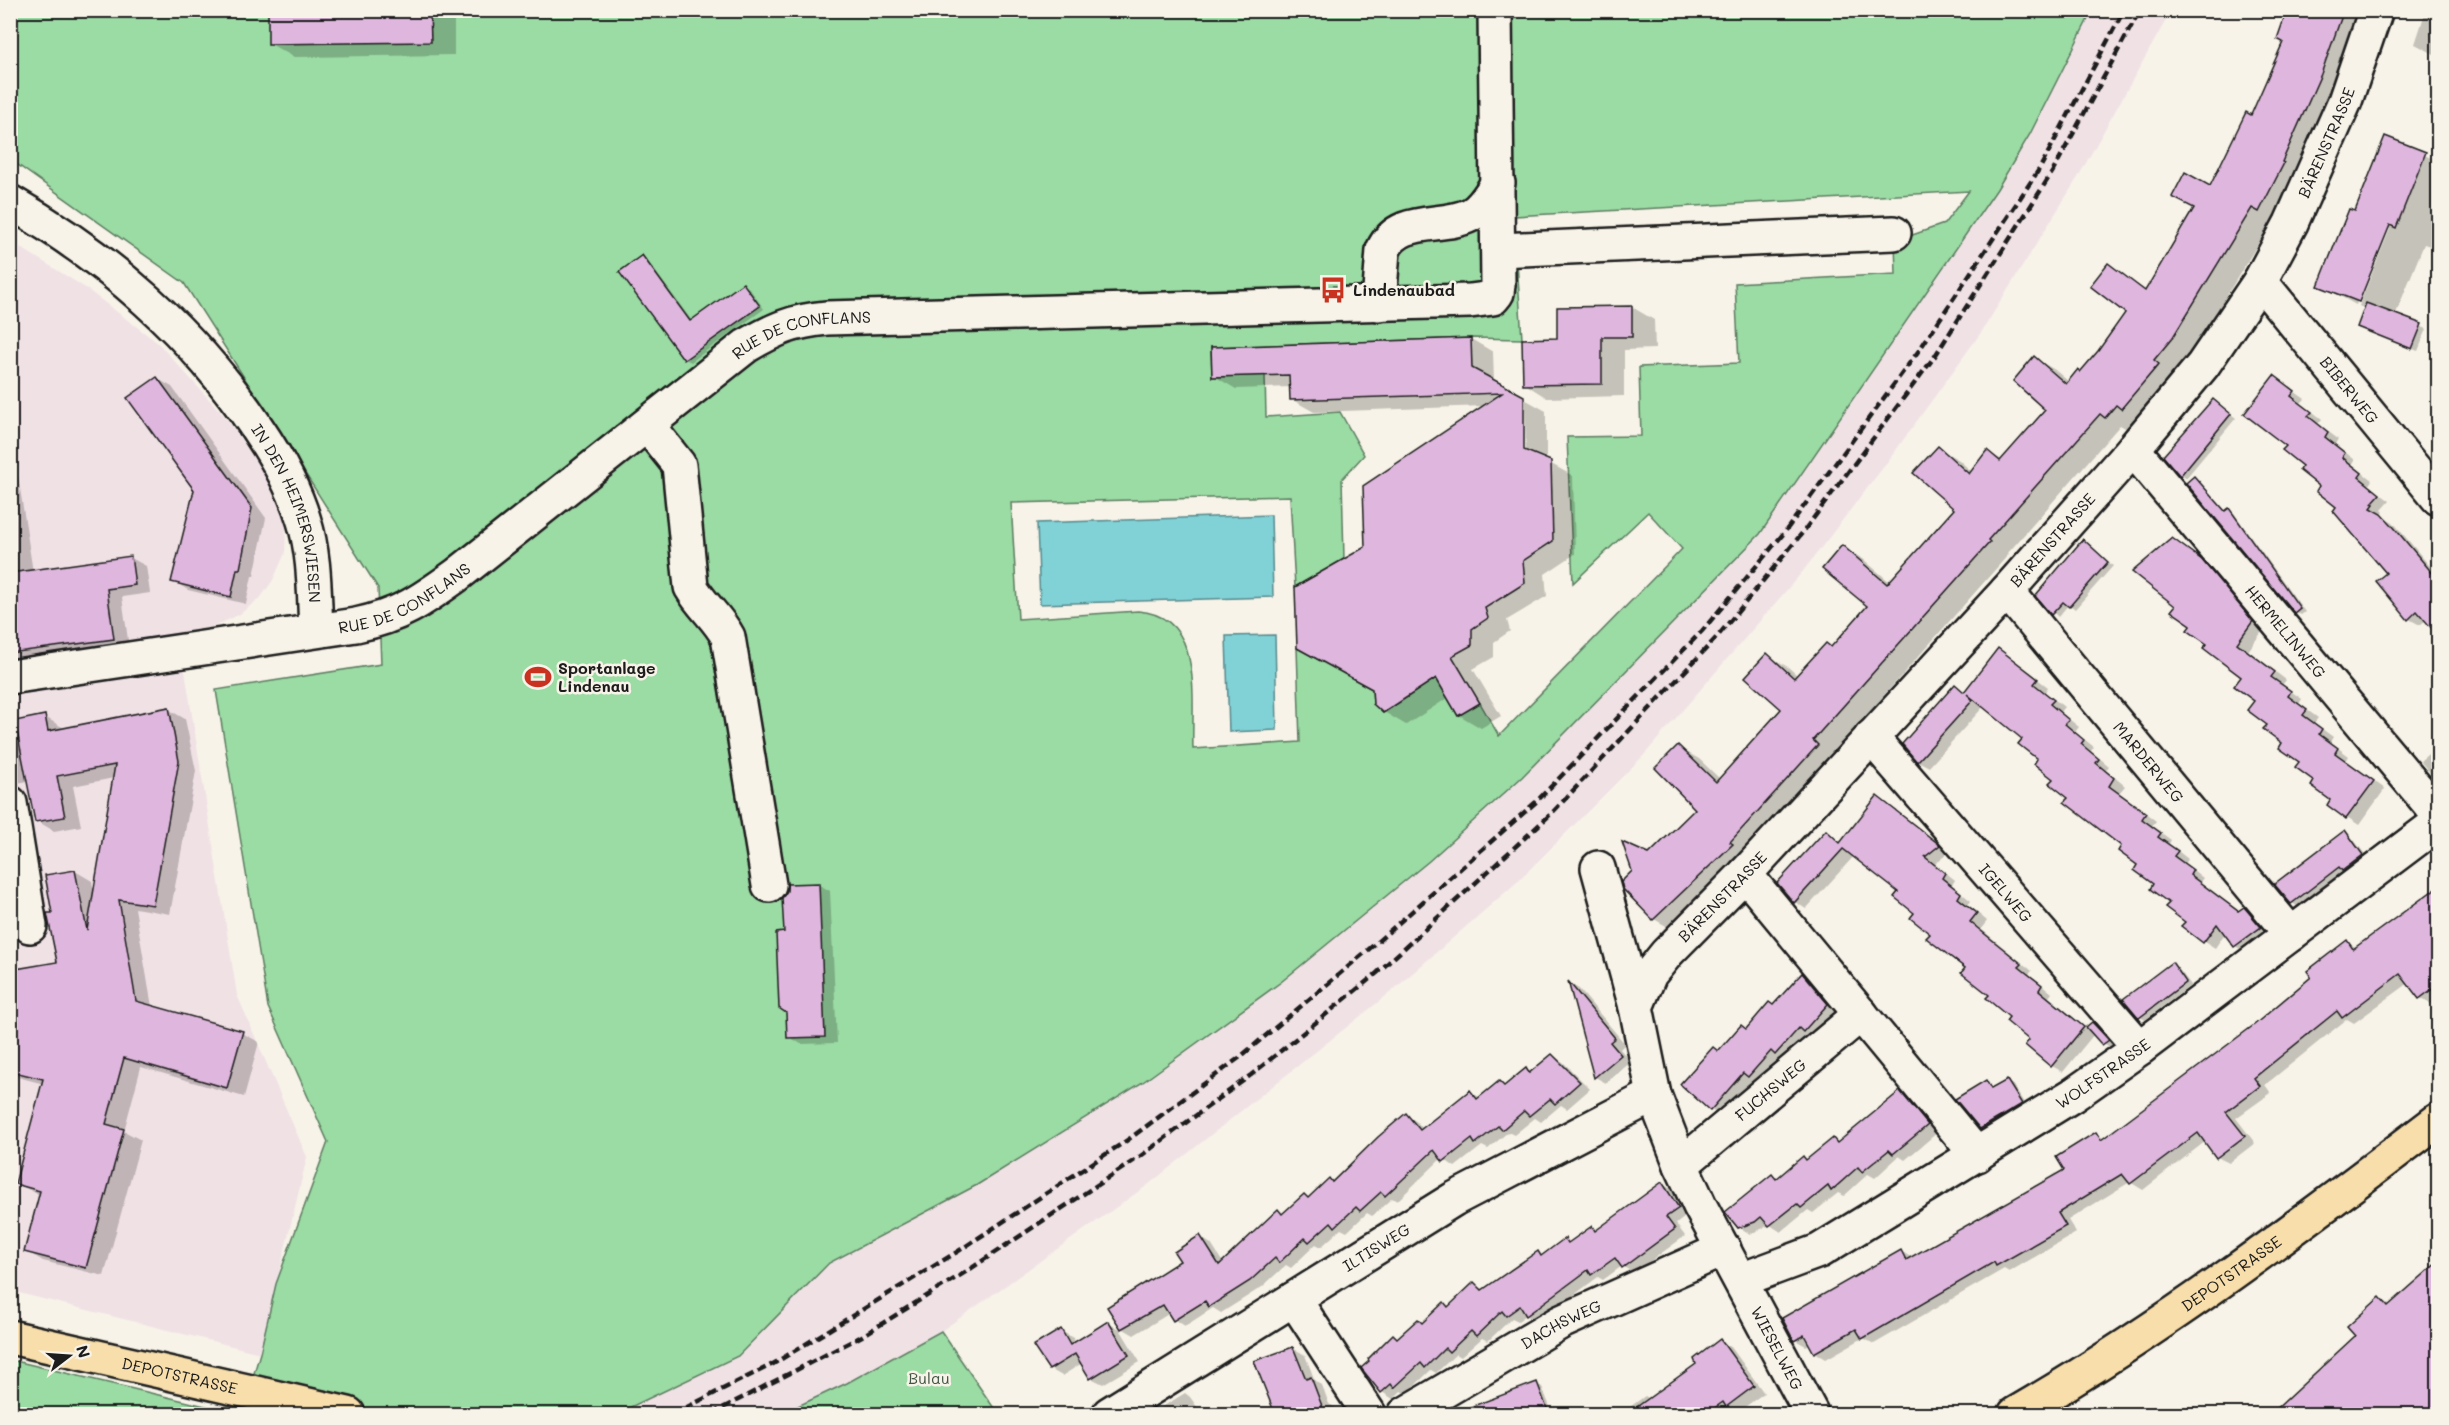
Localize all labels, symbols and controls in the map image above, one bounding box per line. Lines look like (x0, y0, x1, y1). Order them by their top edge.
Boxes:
street label: BÄRENSTRASSE (2292, 84, 2359, 201)
bus stop icon: Lindenaubad (1318, 275, 1348, 305)
place label: Lindenaubad (1353, 279, 1455, 300)
street label: RUE DE CONFLANS (727, 306, 871, 363)
street label: BIBERWEG (2316, 352, 2384, 428)
street label: IN DEN HEIMERSWIESEN (247, 419, 326, 603)
street label: BÄRENSTRASSE (2005, 488, 2099, 591)
street label: RUE DE CONFLANS (337, 558, 474, 638)
street label: HERMELINWEG (2241, 580, 2331, 682)
place label: Sportanlage Lindenau (558, 657, 655, 696)
sports icon: Sportanlage Lindenau (523, 662, 553, 692)
street label: MARDERWEG (2109, 717, 2189, 807)
street label: BÄRENSTRASSE (1673, 846, 1771, 946)
street label: IGELWEG (1975, 859, 2038, 927)
street label: WOLFSTRASSE (2051, 1033, 2154, 1113)
street label: FUCHSWEG (1730, 1053, 1810, 1125)
street label: ILTISWEG (1338, 1218, 1414, 1276)
street label: DEPOTSTRASSE (2177, 1230, 2285, 1316)
street label: DACHSWEG (1517, 1294, 1604, 1354)
street label: WIESELWEG (1747, 1302, 1808, 1393)
north arrow (39, 1326, 99, 1386)
text: N (72, 1343, 96, 1360)
street label: DEPOTSTRASSE (120, 1352, 240, 1399)
park label: Bulau (908, 1367, 950, 1388)

